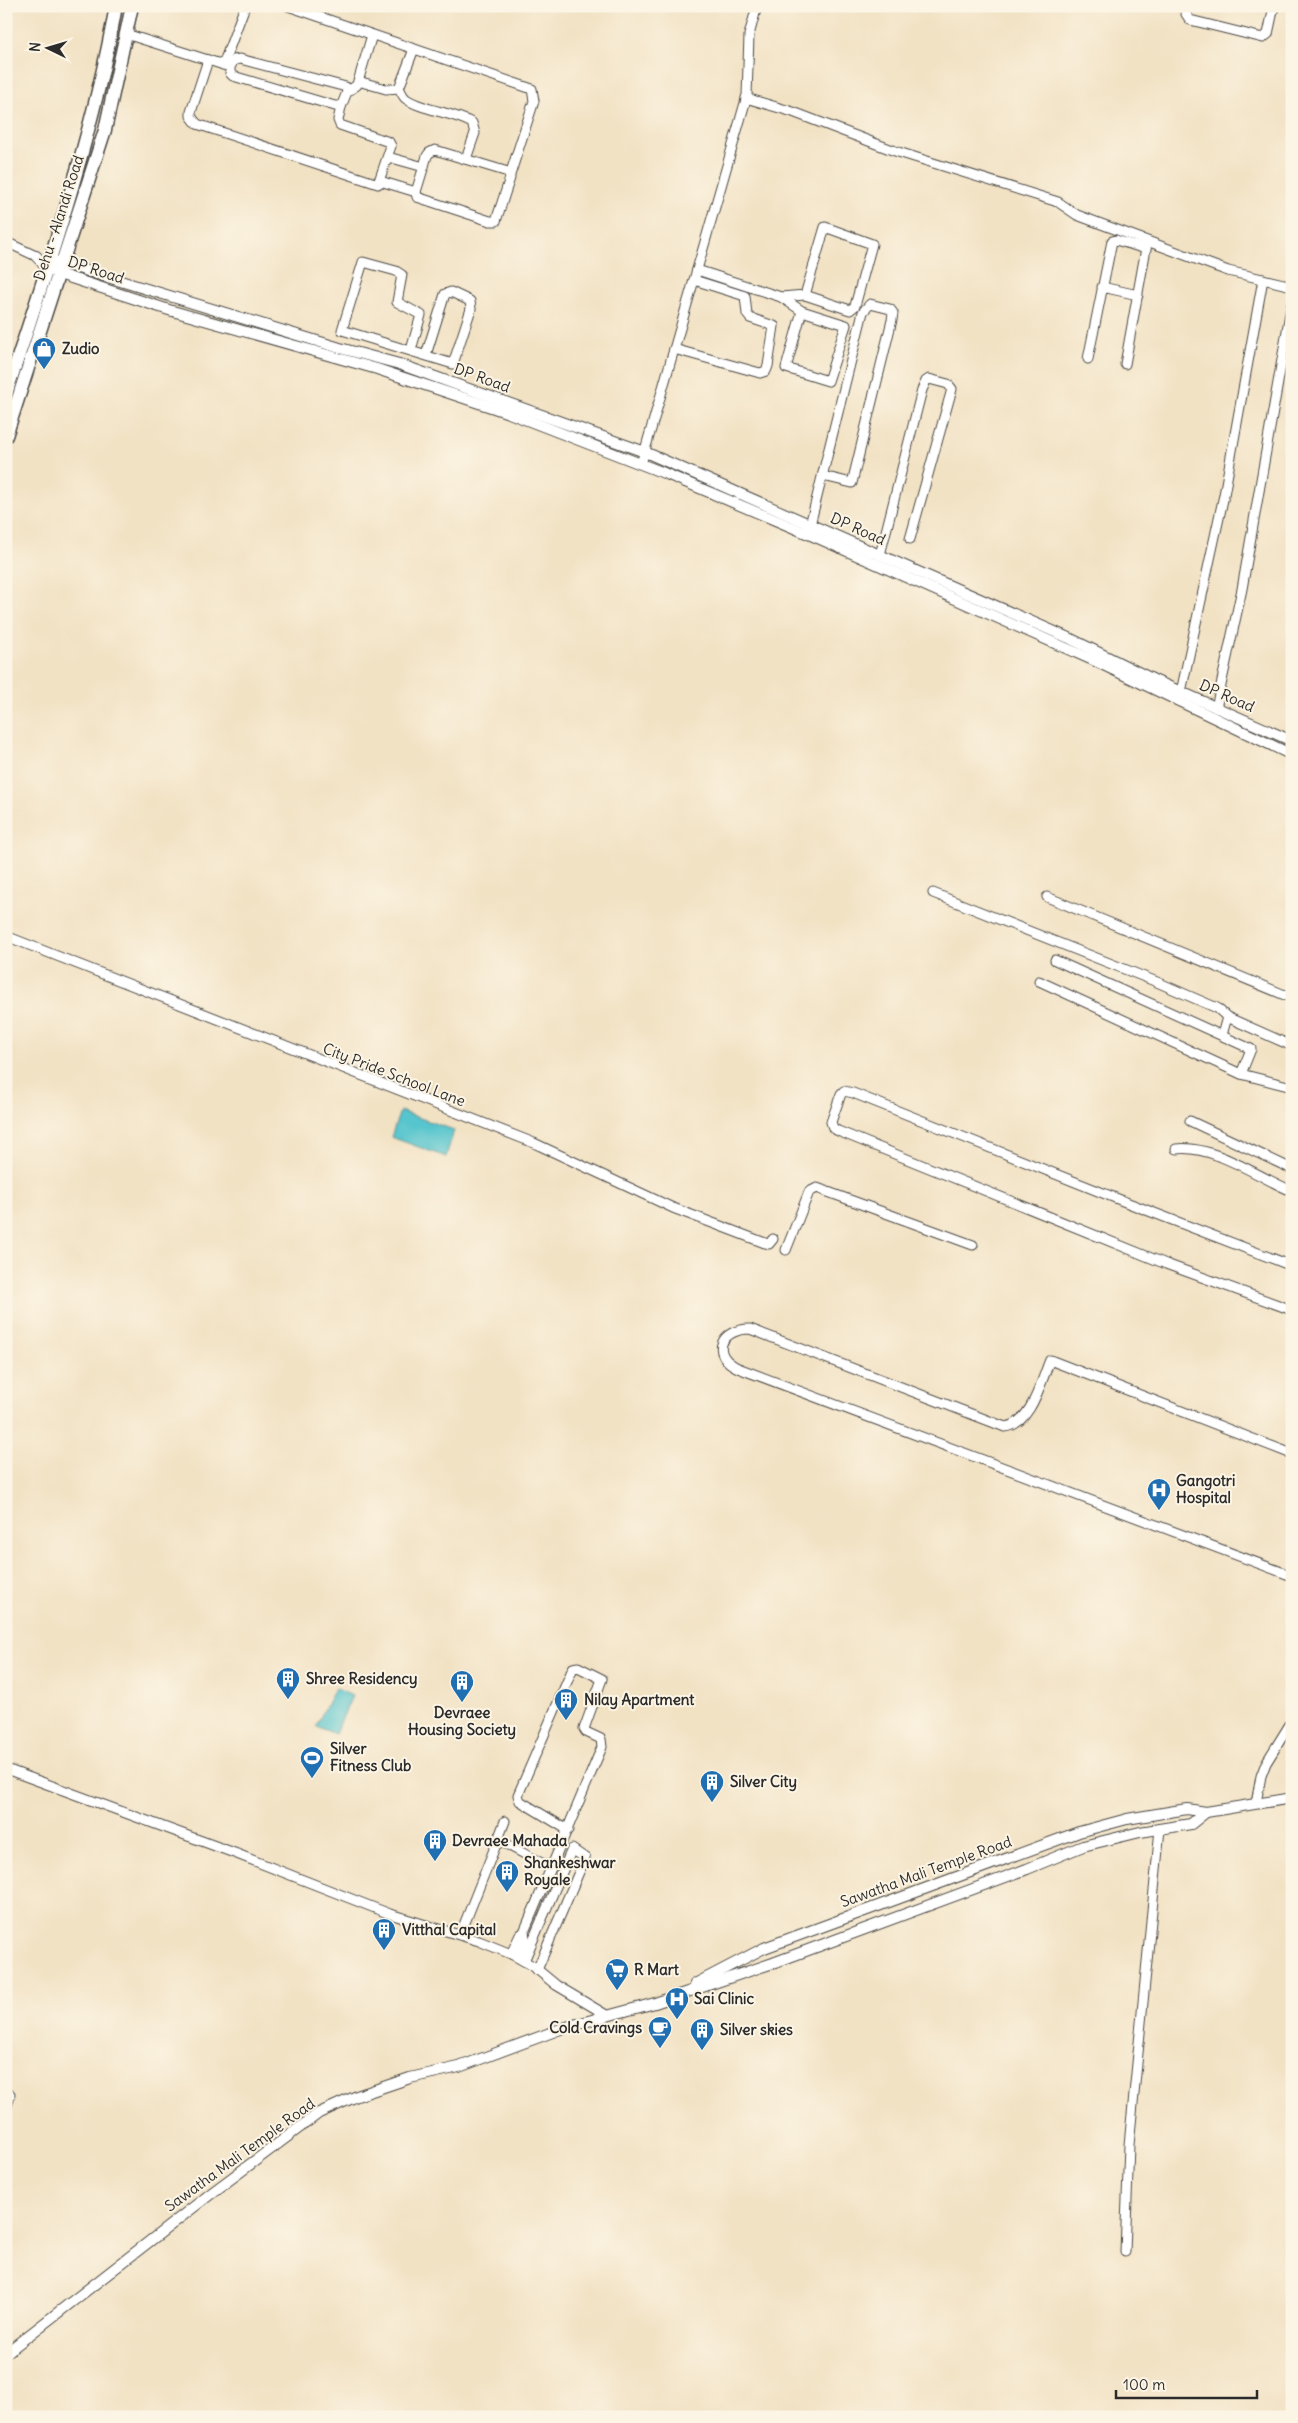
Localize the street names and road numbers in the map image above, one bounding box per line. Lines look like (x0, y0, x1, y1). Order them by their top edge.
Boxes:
street label: Dehu - Alandi Road (29, 153, 88, 283)
street label: DP Road (65, 251, 127, 288)
street label: DP Road (451, 359, 513, 397)
street label: DP Road (828, 508, 889, 549)
street label: DP Road (1197, 675, 1258, 716)
street label: City Pride School Lane (320, 1039, 468, 1110)
street label: Sawatha Mali Temple Road (838, 1832, 1014, 1911)
street label: Sawatha Mali Temple Road (161, 2094, 319, 2215)

